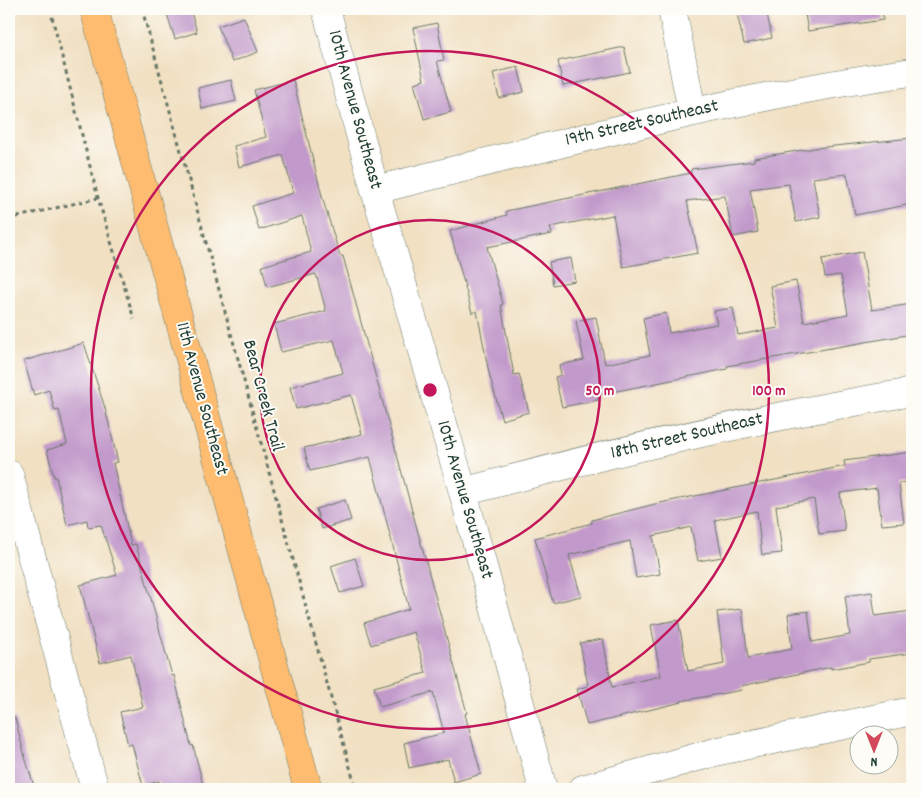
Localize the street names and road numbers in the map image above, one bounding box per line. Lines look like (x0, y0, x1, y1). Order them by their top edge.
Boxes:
street label: 10th Avenue Southeast (320, 27, 388, 193)
street label: 19th Street Southeast (563, 93, 721, 155)
street label: 11th Avenue Southeast (168, 319, 234, 479)
street label: Bear Creek Trail (234, 337, 290, 455)
street label: 18th Street Southeast (608, 406, 766, 468)
street label: 10th Avenue Southeast (428, 417, 500, 583)

